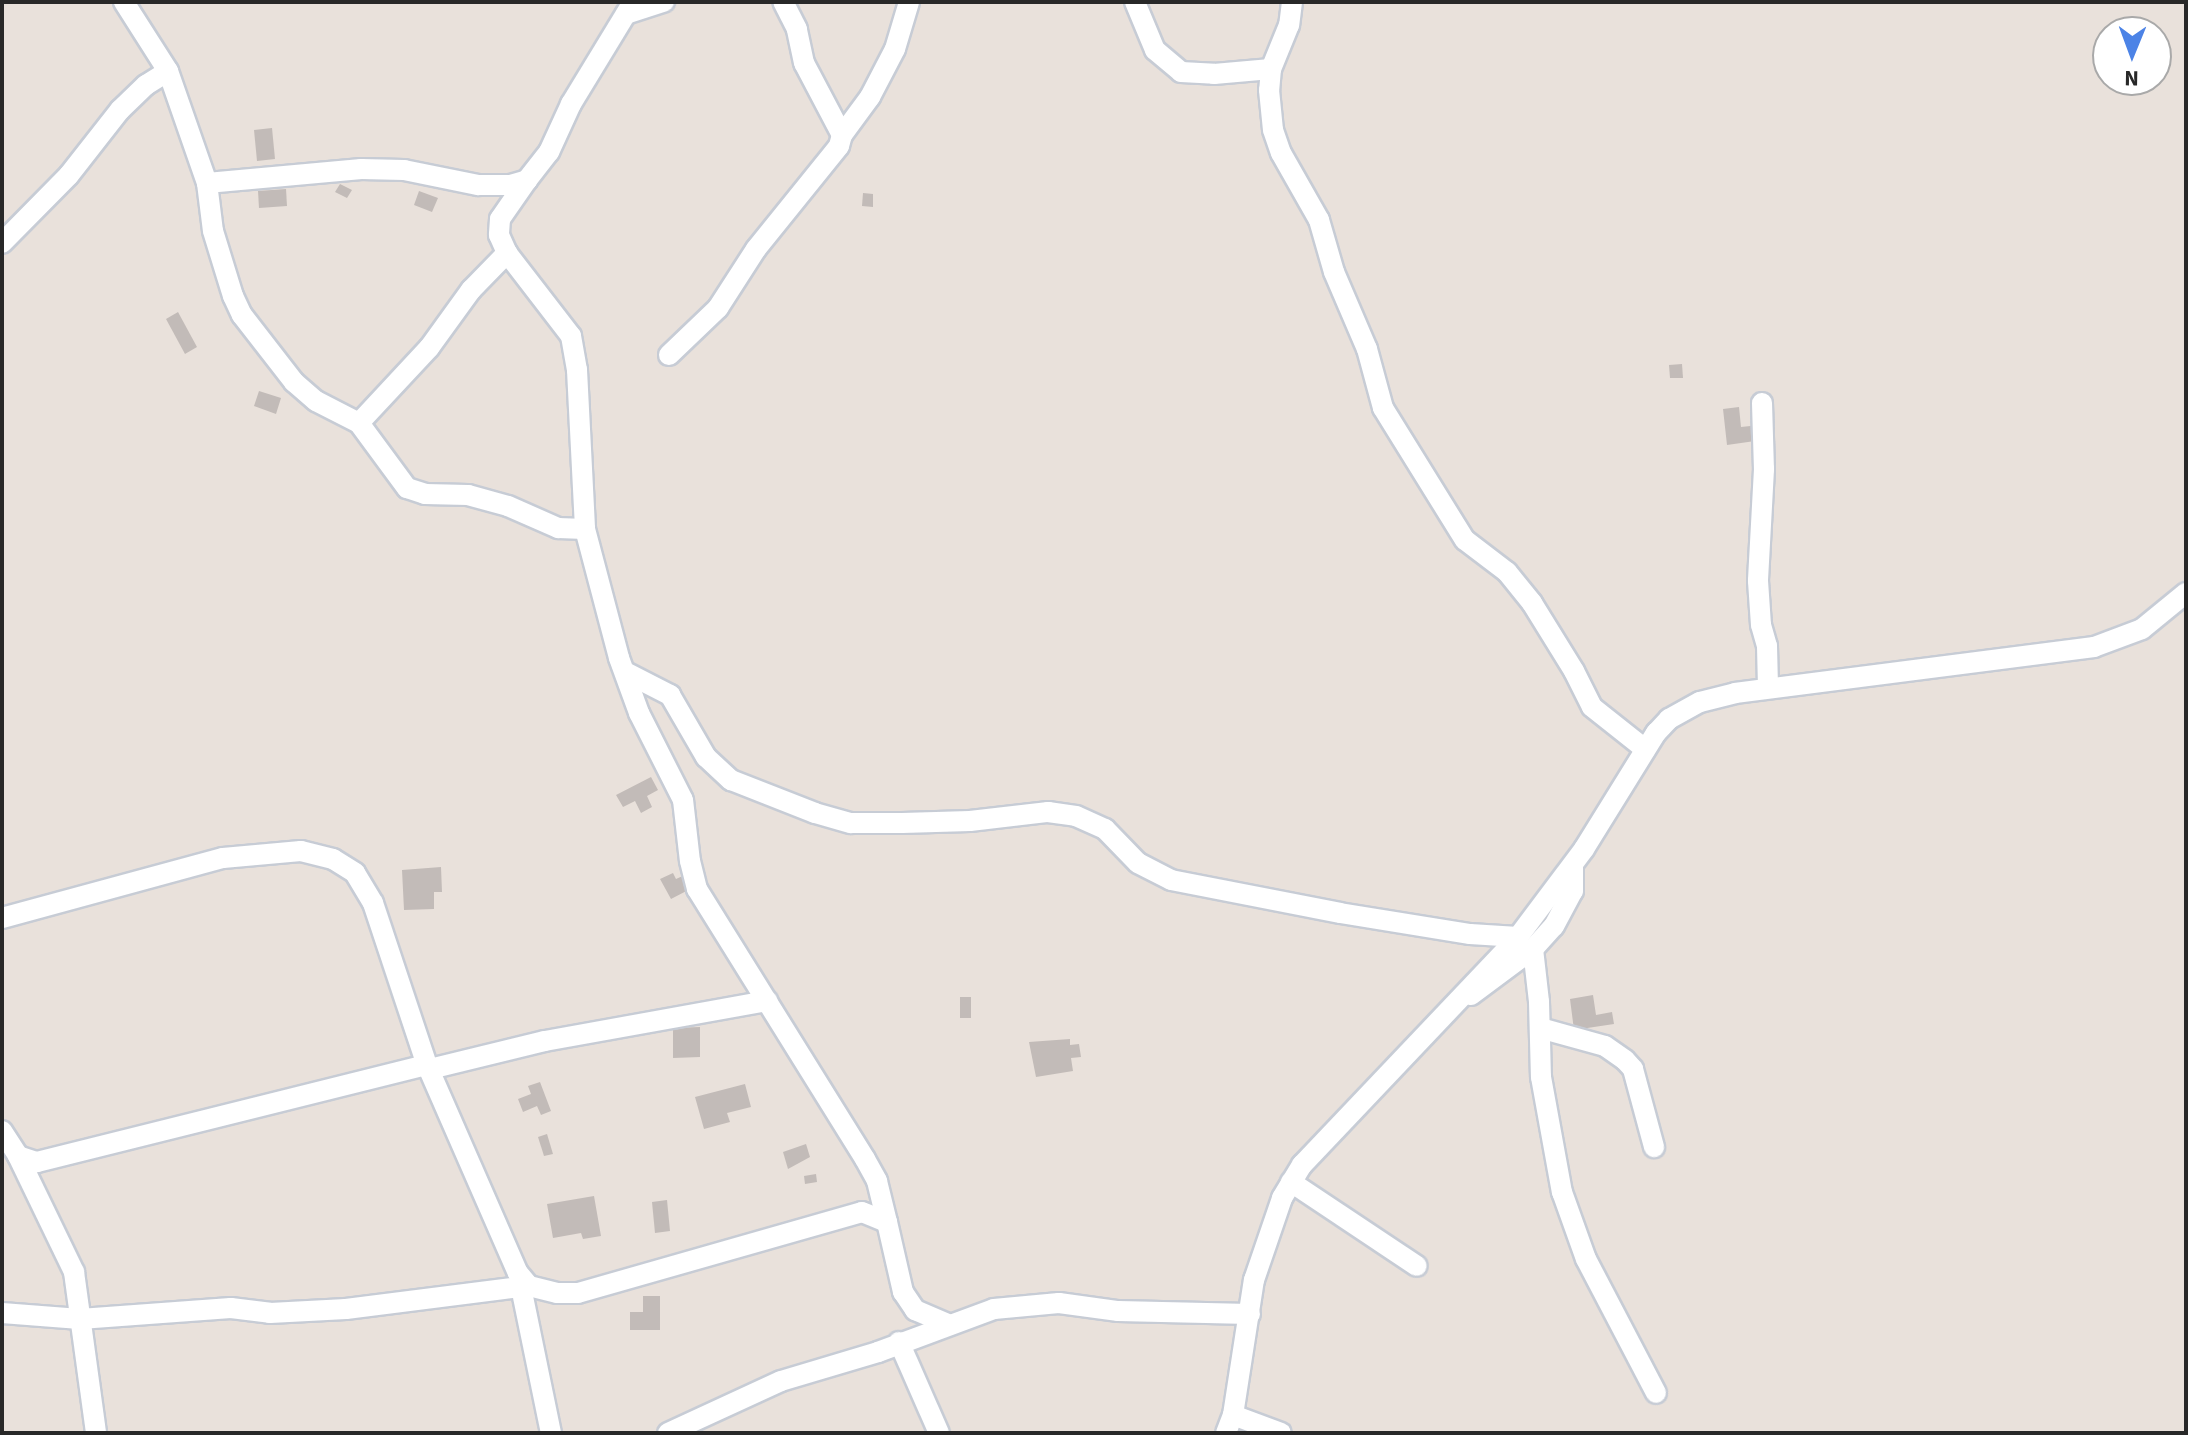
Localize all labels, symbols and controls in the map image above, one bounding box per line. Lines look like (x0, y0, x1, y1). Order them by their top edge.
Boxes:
north arrow (2092, 16, 2172, 96)
text: N (2124, 62, 2139, 94)

